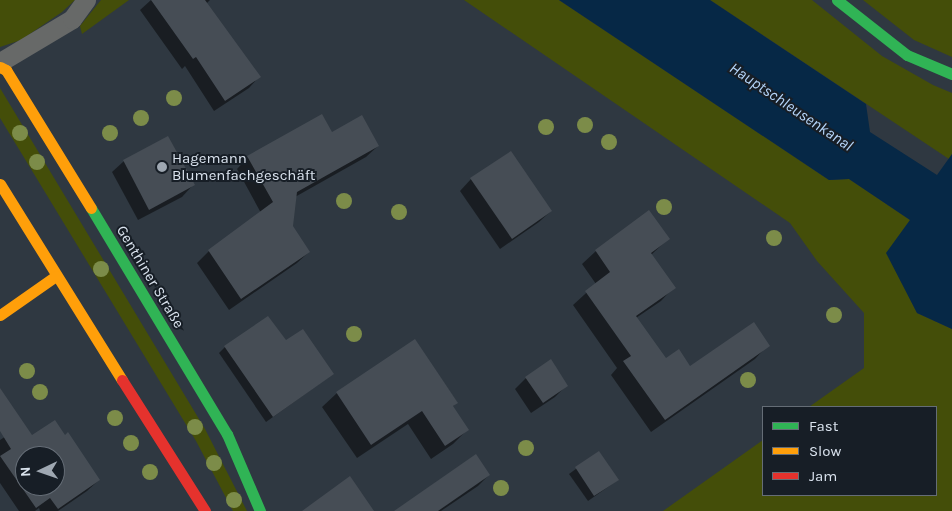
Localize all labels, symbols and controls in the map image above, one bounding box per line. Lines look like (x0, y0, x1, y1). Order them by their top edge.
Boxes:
water label: Hauptschleusenkanal (726, 59, 856, 155)
place label: Hagemann Blumenfachgeschäft (172, 149, 315, 184)
marker: Hagemann Blumenfachgeschäft (156, 161, 168, 173)
street label: Genthiner Straße (112, 222, 188, 332)
legend (762, 406, 937, 496)
text: Fast (809, 417, 838, 435)
text: Slow (809, 442, 841, 460)
north arrow (15, 446, 65, 496)
text: N (17, 466, 34, 477)
text: Jam (809, 467, 837, 485)

